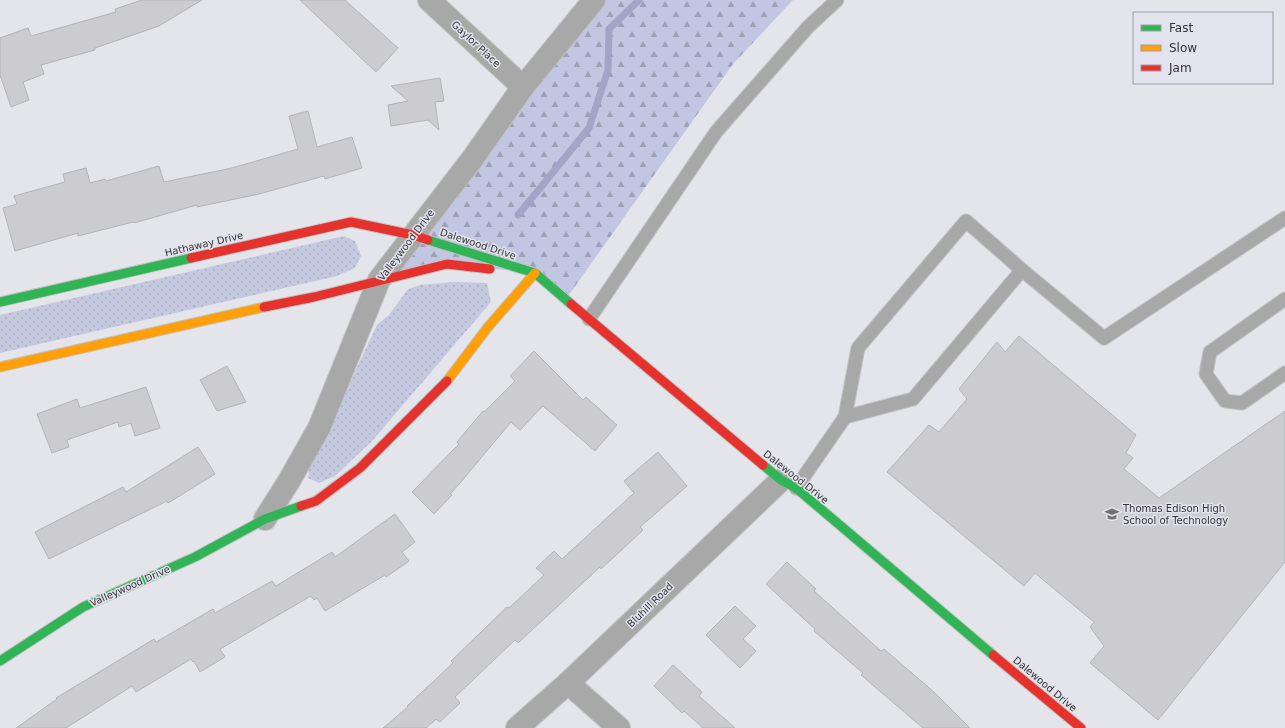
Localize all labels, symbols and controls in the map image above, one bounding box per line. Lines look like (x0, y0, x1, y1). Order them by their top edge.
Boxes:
legend (1133, 12, 1273, 84)
street label: Gaylor Place (449, 19, 503, 69)
text: Fast (1169, 21, 1193, 35)
text: Slow (1169, 41, 1197, 55)
text: Jam (1168, 61, 1192, 75)
street label: Valleywood Drive (376, 207, 436, 283)
street label: Dalewood Drive (439, 227, 517, 261)
street label: Hathaway Drive (164, 230, 244, 258)
street label: Dalewood Drive (761, 448, 831, 506)
place label: Thomas Edison High School of Technology (1122, 503, 1228, 526)
school or university icon: Thomas Edison High School of Technology (1104, 506, 1120, 522)
street label: Valleywood Drive (88, 563, 172, 609)
street label: Bluhill Road (625, 581, 675, 629)
street label: Dalewood Drive (1011, 654, 1079, 714)

